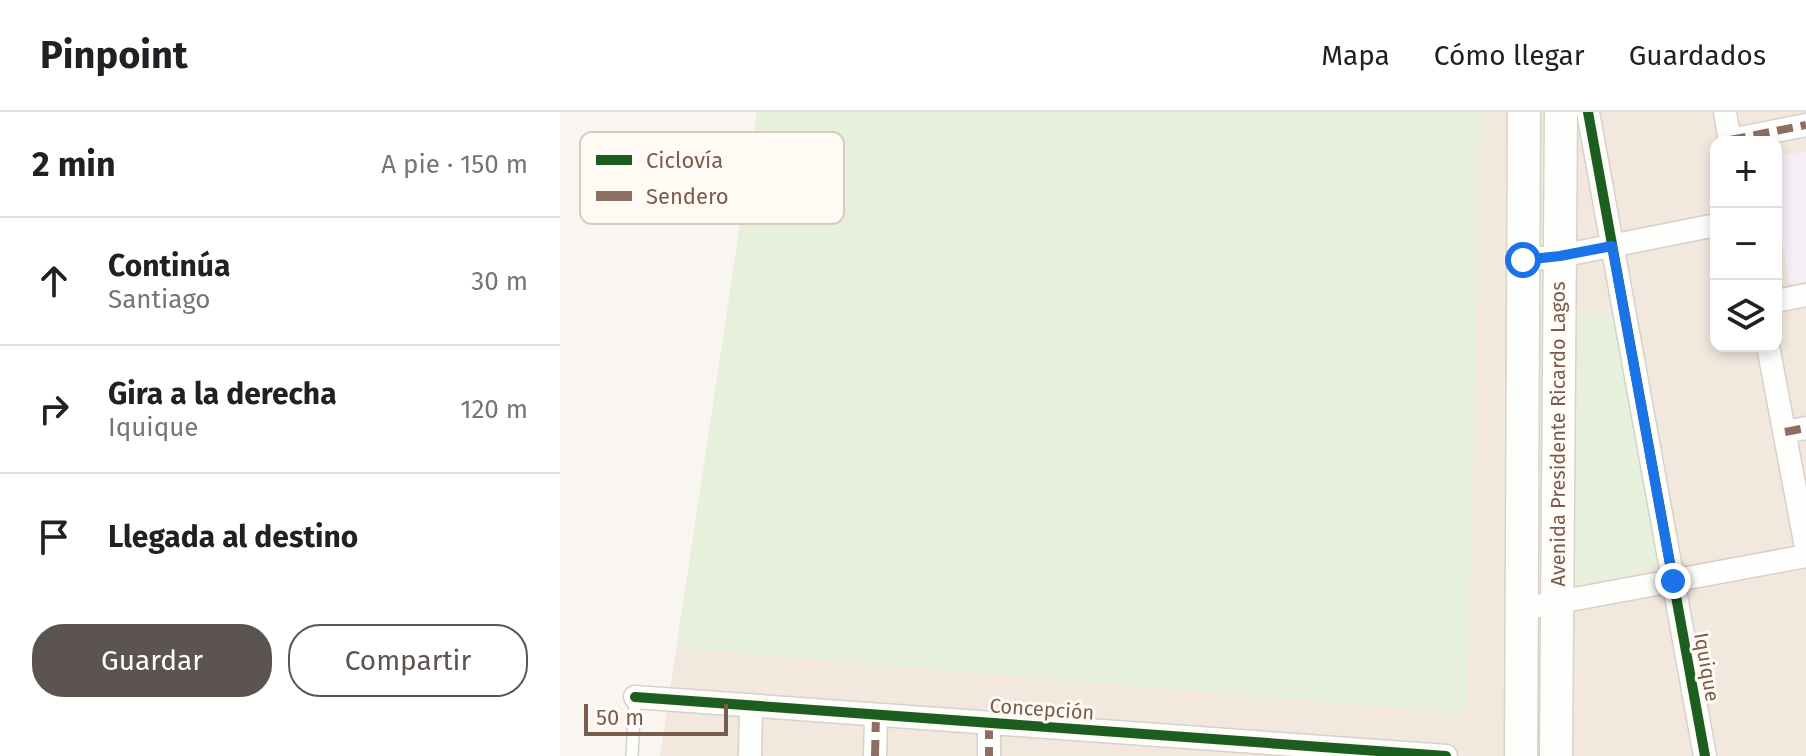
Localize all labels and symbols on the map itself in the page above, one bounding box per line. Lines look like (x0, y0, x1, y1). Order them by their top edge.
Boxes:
legend (580, 132, 844, 224)
text: Ciclovía (646, 147, 723, 174)
text: Sendero (646, 183, 729, 210)
route start (1505, 242, 1541, 278)
street label: Avenida Presidente Ricardo Lagos (1546, 281, 1570, 587)
route end (1655, 563, 1691, 599)
street label: Iquique (1689, 631, 1725, 703)
street label: Concepción (989, 693, 1095, 725)
scale bar (584, 700, 728, 736)

